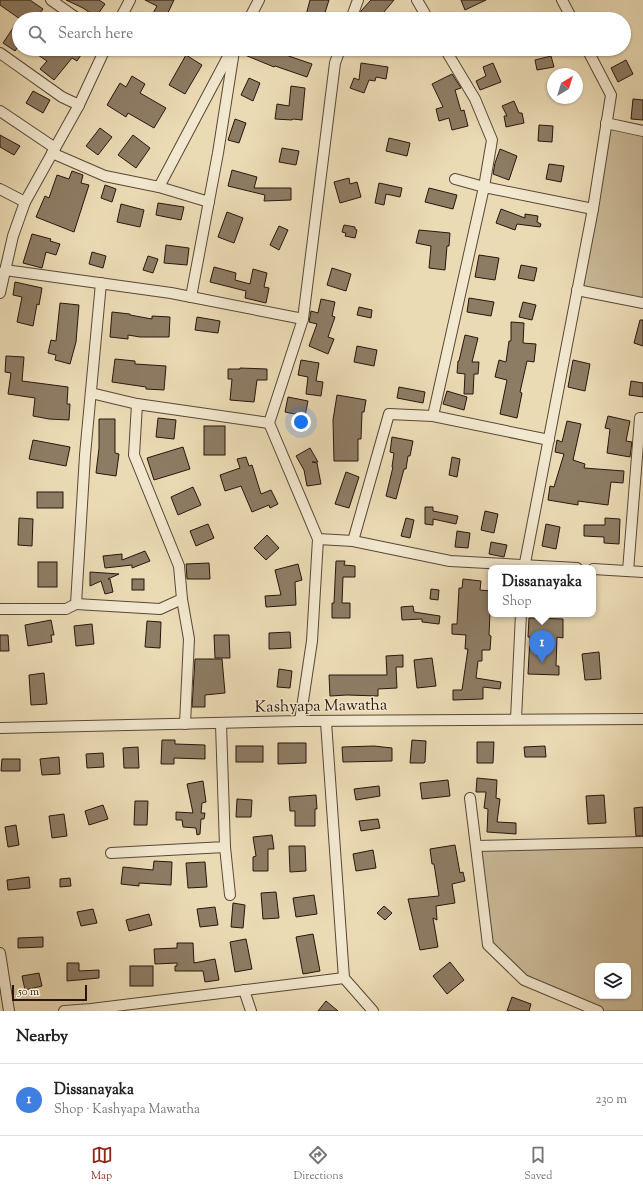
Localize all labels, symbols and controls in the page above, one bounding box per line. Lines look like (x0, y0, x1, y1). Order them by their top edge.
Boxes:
search box (12, 12, 631, 56)
icon: search (26, 23, 48, 45)
text: Search here (58, 24, 133, 45)
north arrow (547, 68, 583, 104)
your location (291, 412, 311, 432)
popup (488, 565, 596, 617)
text: Dissanayaka (502, 572, 582, 593)
text: Shop (502, 593, 532, 611)
pin: 1 (529, 630, 555, 663)
street label: Kashyapa Mawatha (255, 694, 388, 720)
map controls (595, 963, 631, 999)
button: layers (595, 963, 631, 999)
scale bar (12, 983, 87, 1002)
text: 50 m (18, 984, 39, 1000)
text: Nearby (16, 1025, 68, 1049)
text: Dissanayaka (54, 1080, 134, 1101)
text: 1 (27, 1091, 31, 1109)
text: 230 m (595, 1091, 627, 1109)
text: Shop · Kashyapa Mawatha (54, 1101, 200, 1119)
tab: Map (91, 1144, 113, 1184)
tab: Directions (294, 1144, 343, 1184)
tab: Saved (524, 1144, 552, 1184)

